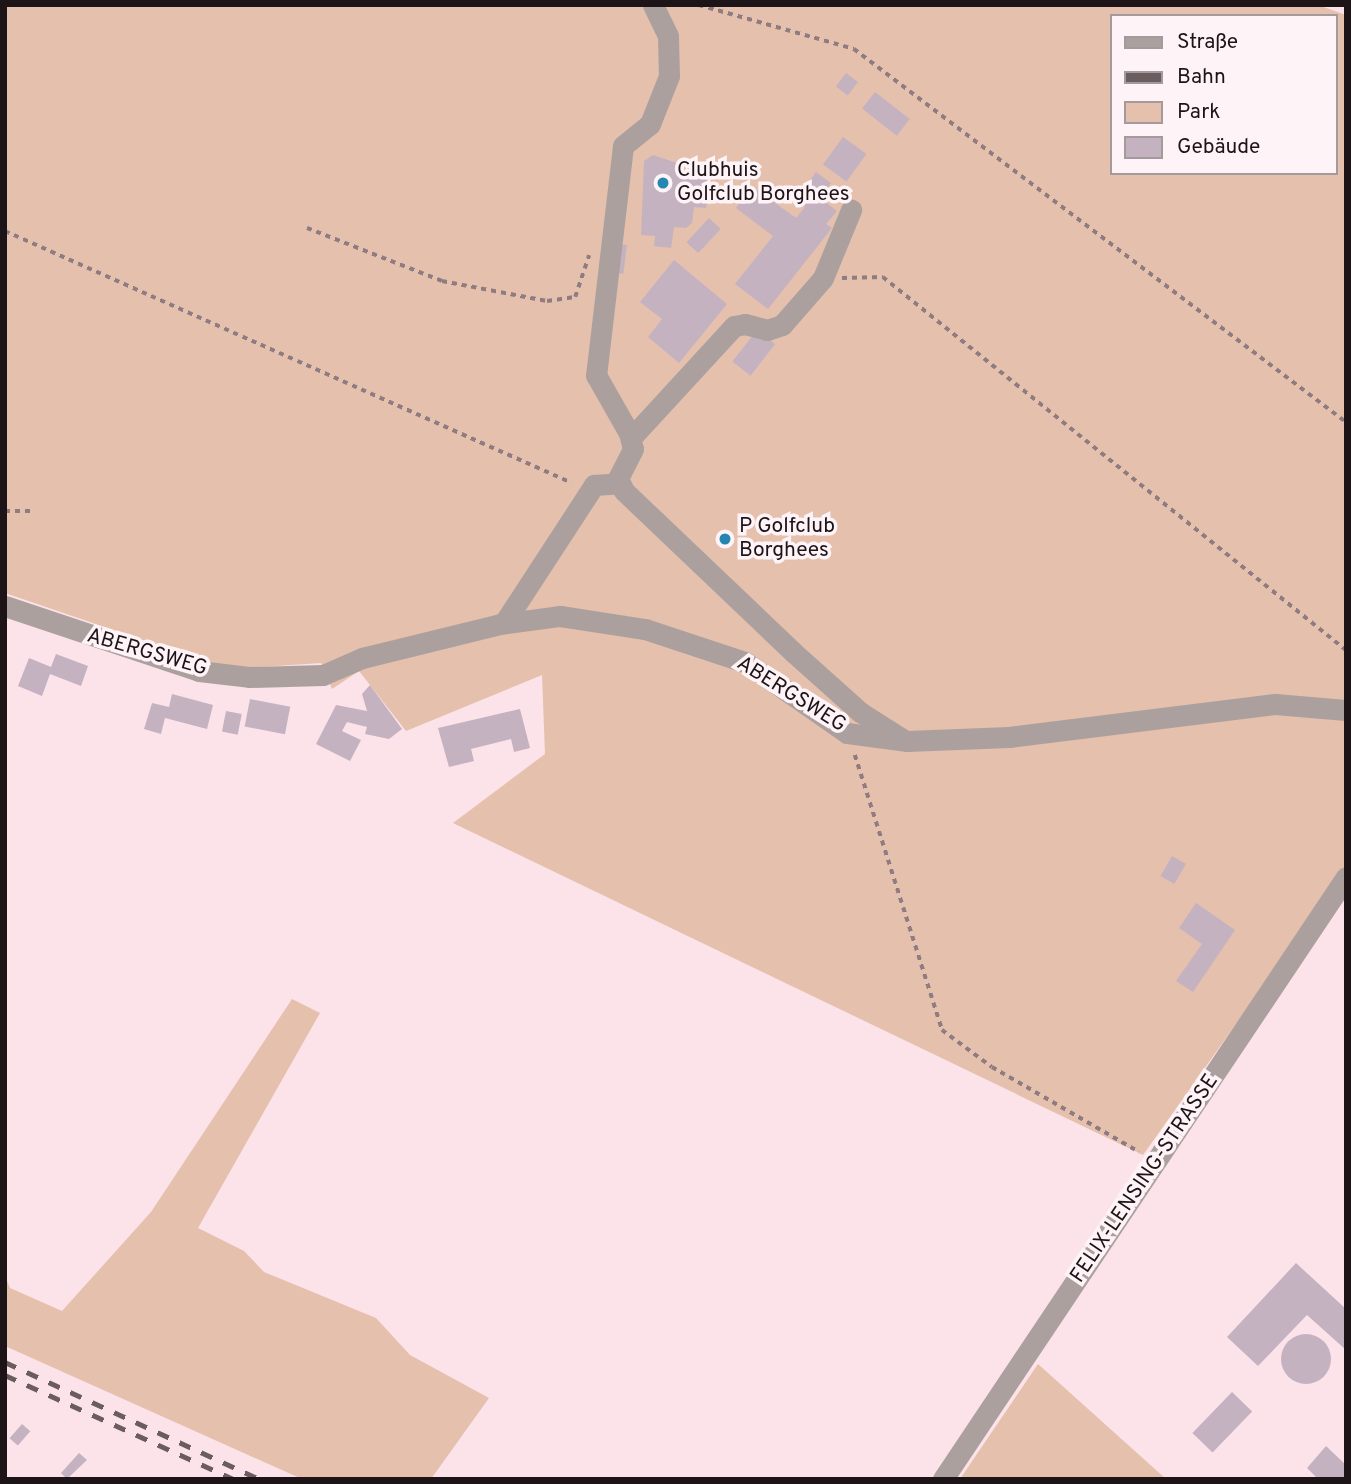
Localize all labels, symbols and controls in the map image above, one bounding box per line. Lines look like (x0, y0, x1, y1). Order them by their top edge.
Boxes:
legend (1110, 14, 1337, 175)
text: Straße (1177, 29, 1238, 56)
text: Bahn (1177, 64, 1226, 91)
text: Park (1177, 99, 1220, 126)
text: Gebäude (1177, 134, 1260, 161)
place label: Clubhuis Golfclub Borghees (677, 158, 849, 208)
marker: Clubhuis Golfclub Borghees (655, 175, 671, 191)
place label: P Golfclub Borghees (739, 514, 835, 564)
marker: P Golfclub Borghees (717, 531, 733, 547)
street label: ABERGSWEG (84, 624, 210, 682)
street label: ABERGSWEG (732, 651, 850, 739)
street label: FELIX-LENSING-STRASSE (1066, 1070, 1224, 1288)

